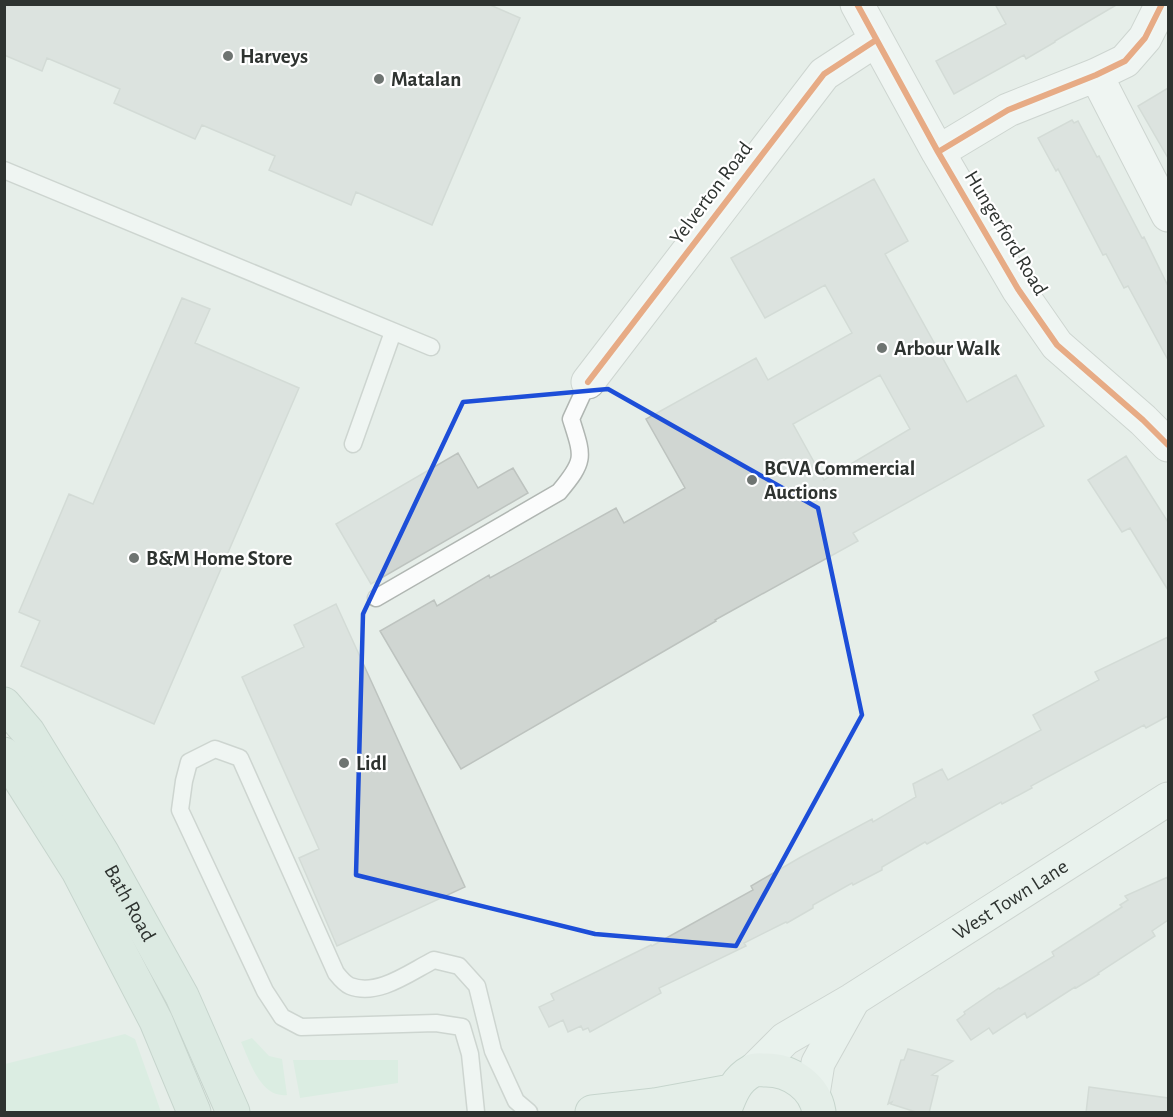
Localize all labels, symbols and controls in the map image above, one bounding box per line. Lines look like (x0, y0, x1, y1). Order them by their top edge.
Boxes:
place label: Harveys (240, 46, 308, 67)
marker: Harveys (221, 49, 235, 63)
place label: Matalan (391, 69, 461, 90)
marker: Matalan (372, 72, 386, 86)
street label: Yelverton Road (666, 138, 756, 248)
street label: Hungerford Road (961, 167, 1051, 299)
place label: Arbour Walk (894, 338, 1001, 359)
marker: Arbour Walk (875, 341, 889, 355)
place label: BCVA Commercial Auctions (764, 458, 915, 503)
marker: BCVA Commercial Auctions (745, 473, 759, 487)
place label: B&M Home Store (146, 548, 292, 569)
marker: B&M Home Store (127, 551, 141, 565)
place label: Lidl (356, 753, 387, 774)
marker: Lidl (337, 756, 351, 770)
street label: West Town Lane (949, 855, 1072, 943)
street label: Bath Road (101, 861, 160, 945)

